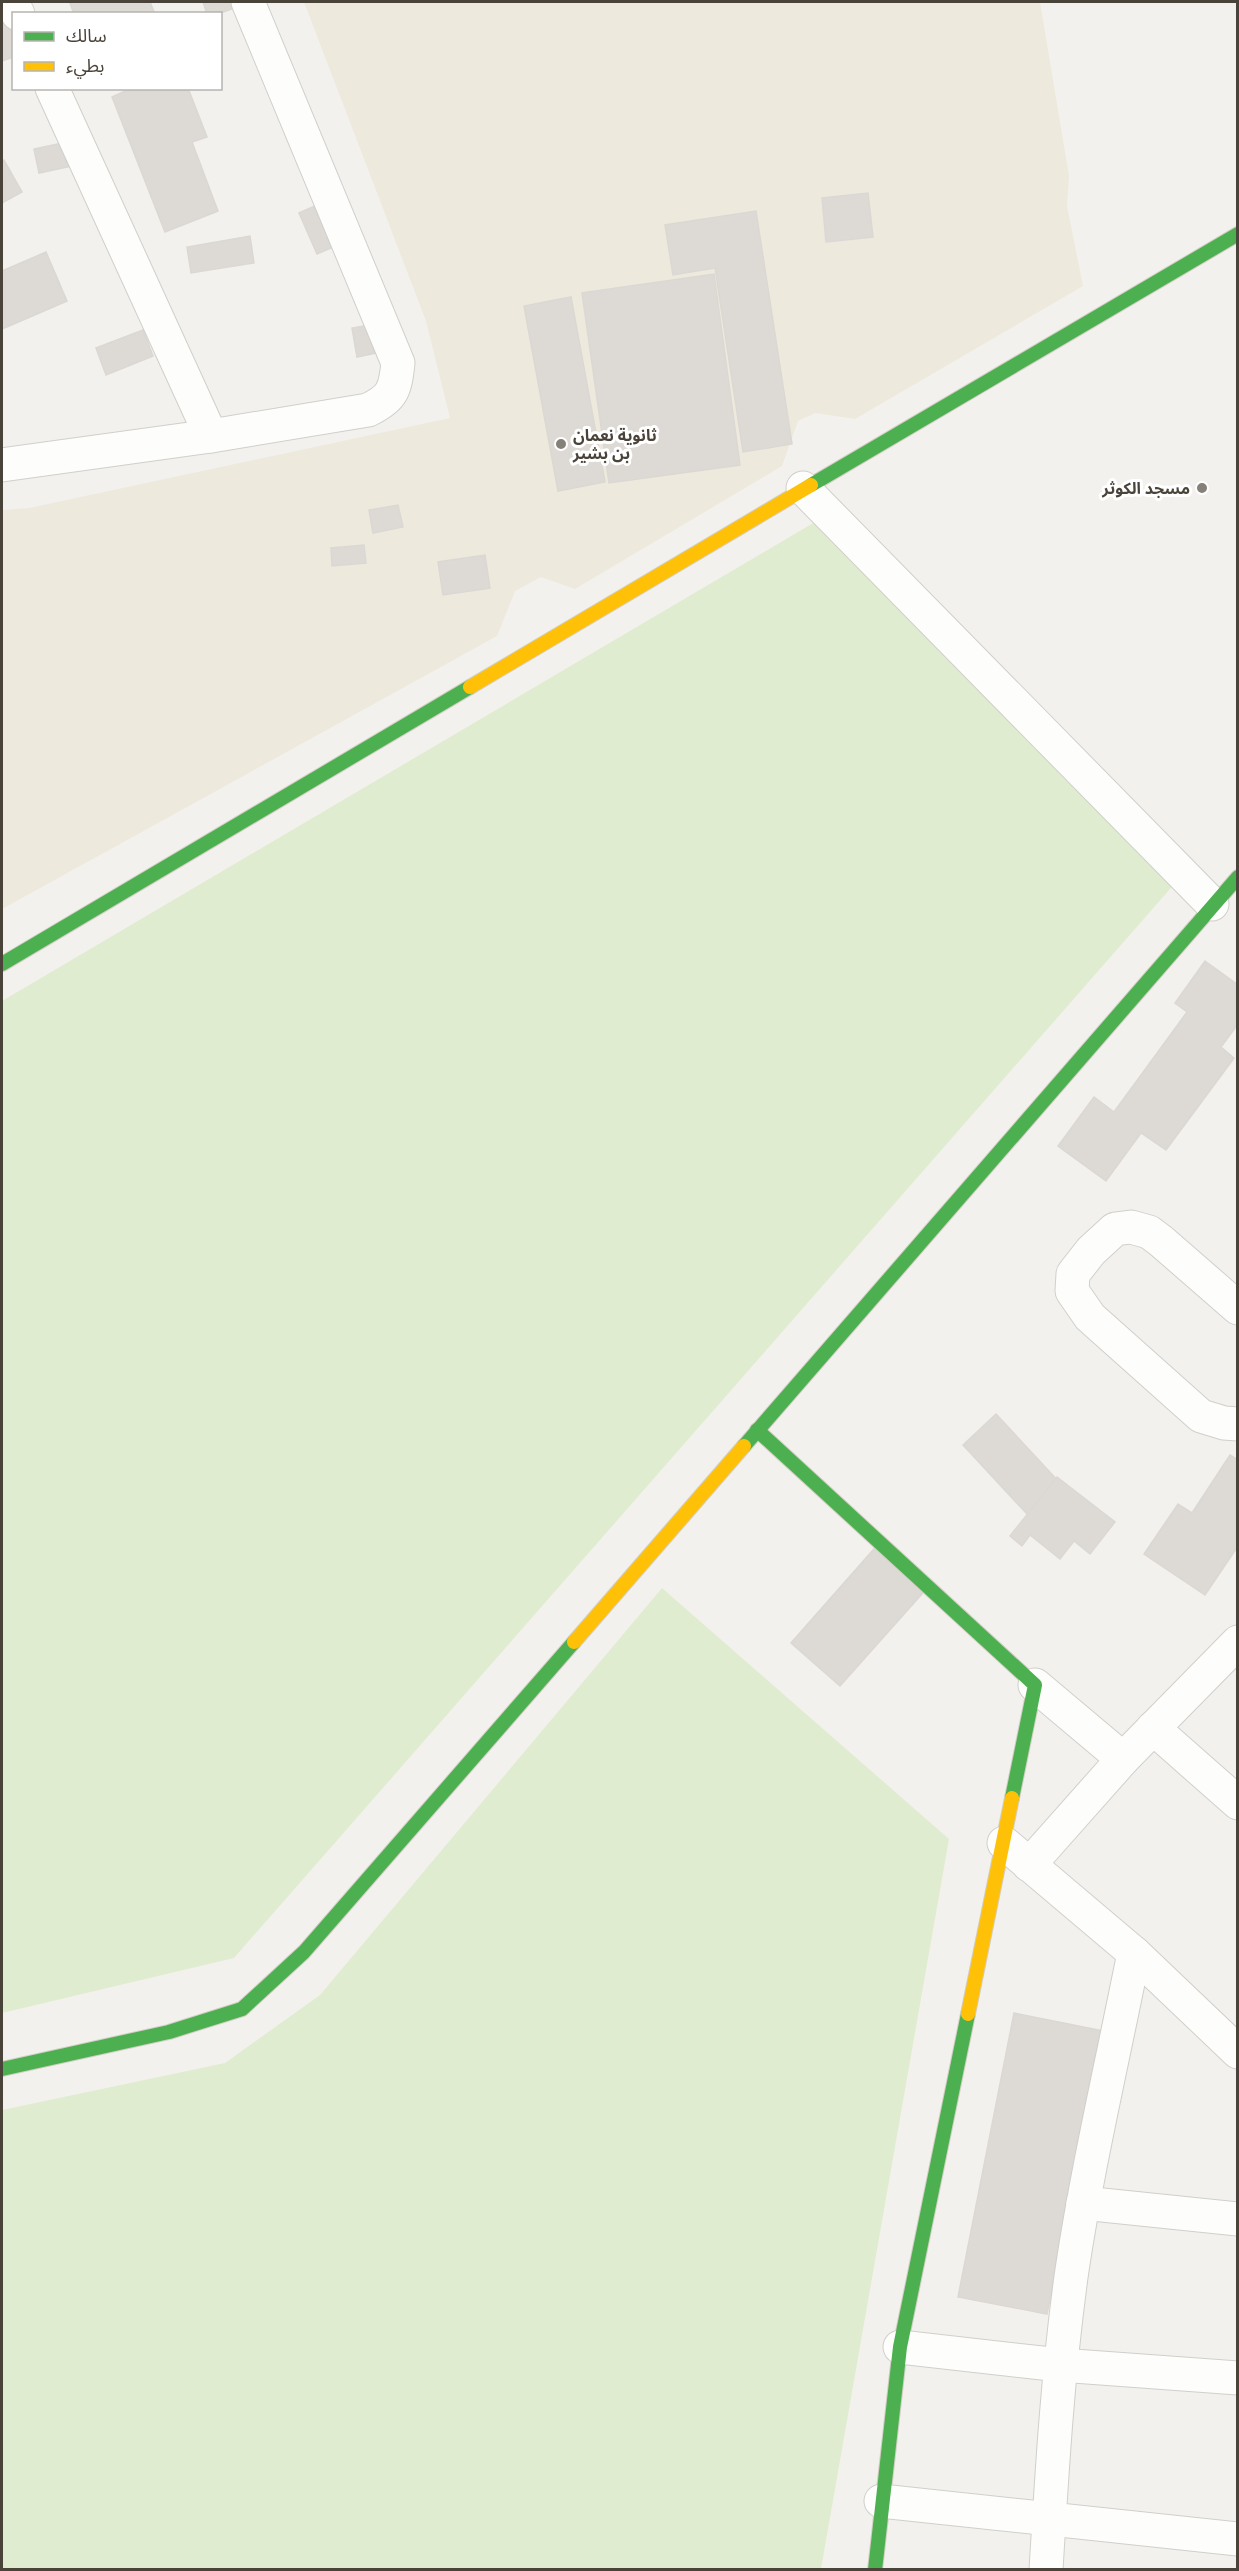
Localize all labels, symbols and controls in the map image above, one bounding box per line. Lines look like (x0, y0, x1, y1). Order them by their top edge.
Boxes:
legend (12, 12, 222, 90)
text: سالك (66, 26, 107, 49)
text: بطيء (66, 56, 104, 79)
place label: ثانوية نعمان بن بشير (572, 427, 657, 465)
marker: ثانوية نعمان بن بشير (554, 437, 568, 451)
place label: مسجد الكوثر (1101, 480, 1190, 500)
marker: مسجد الكوثر (1195, 481, 1209, 495)

